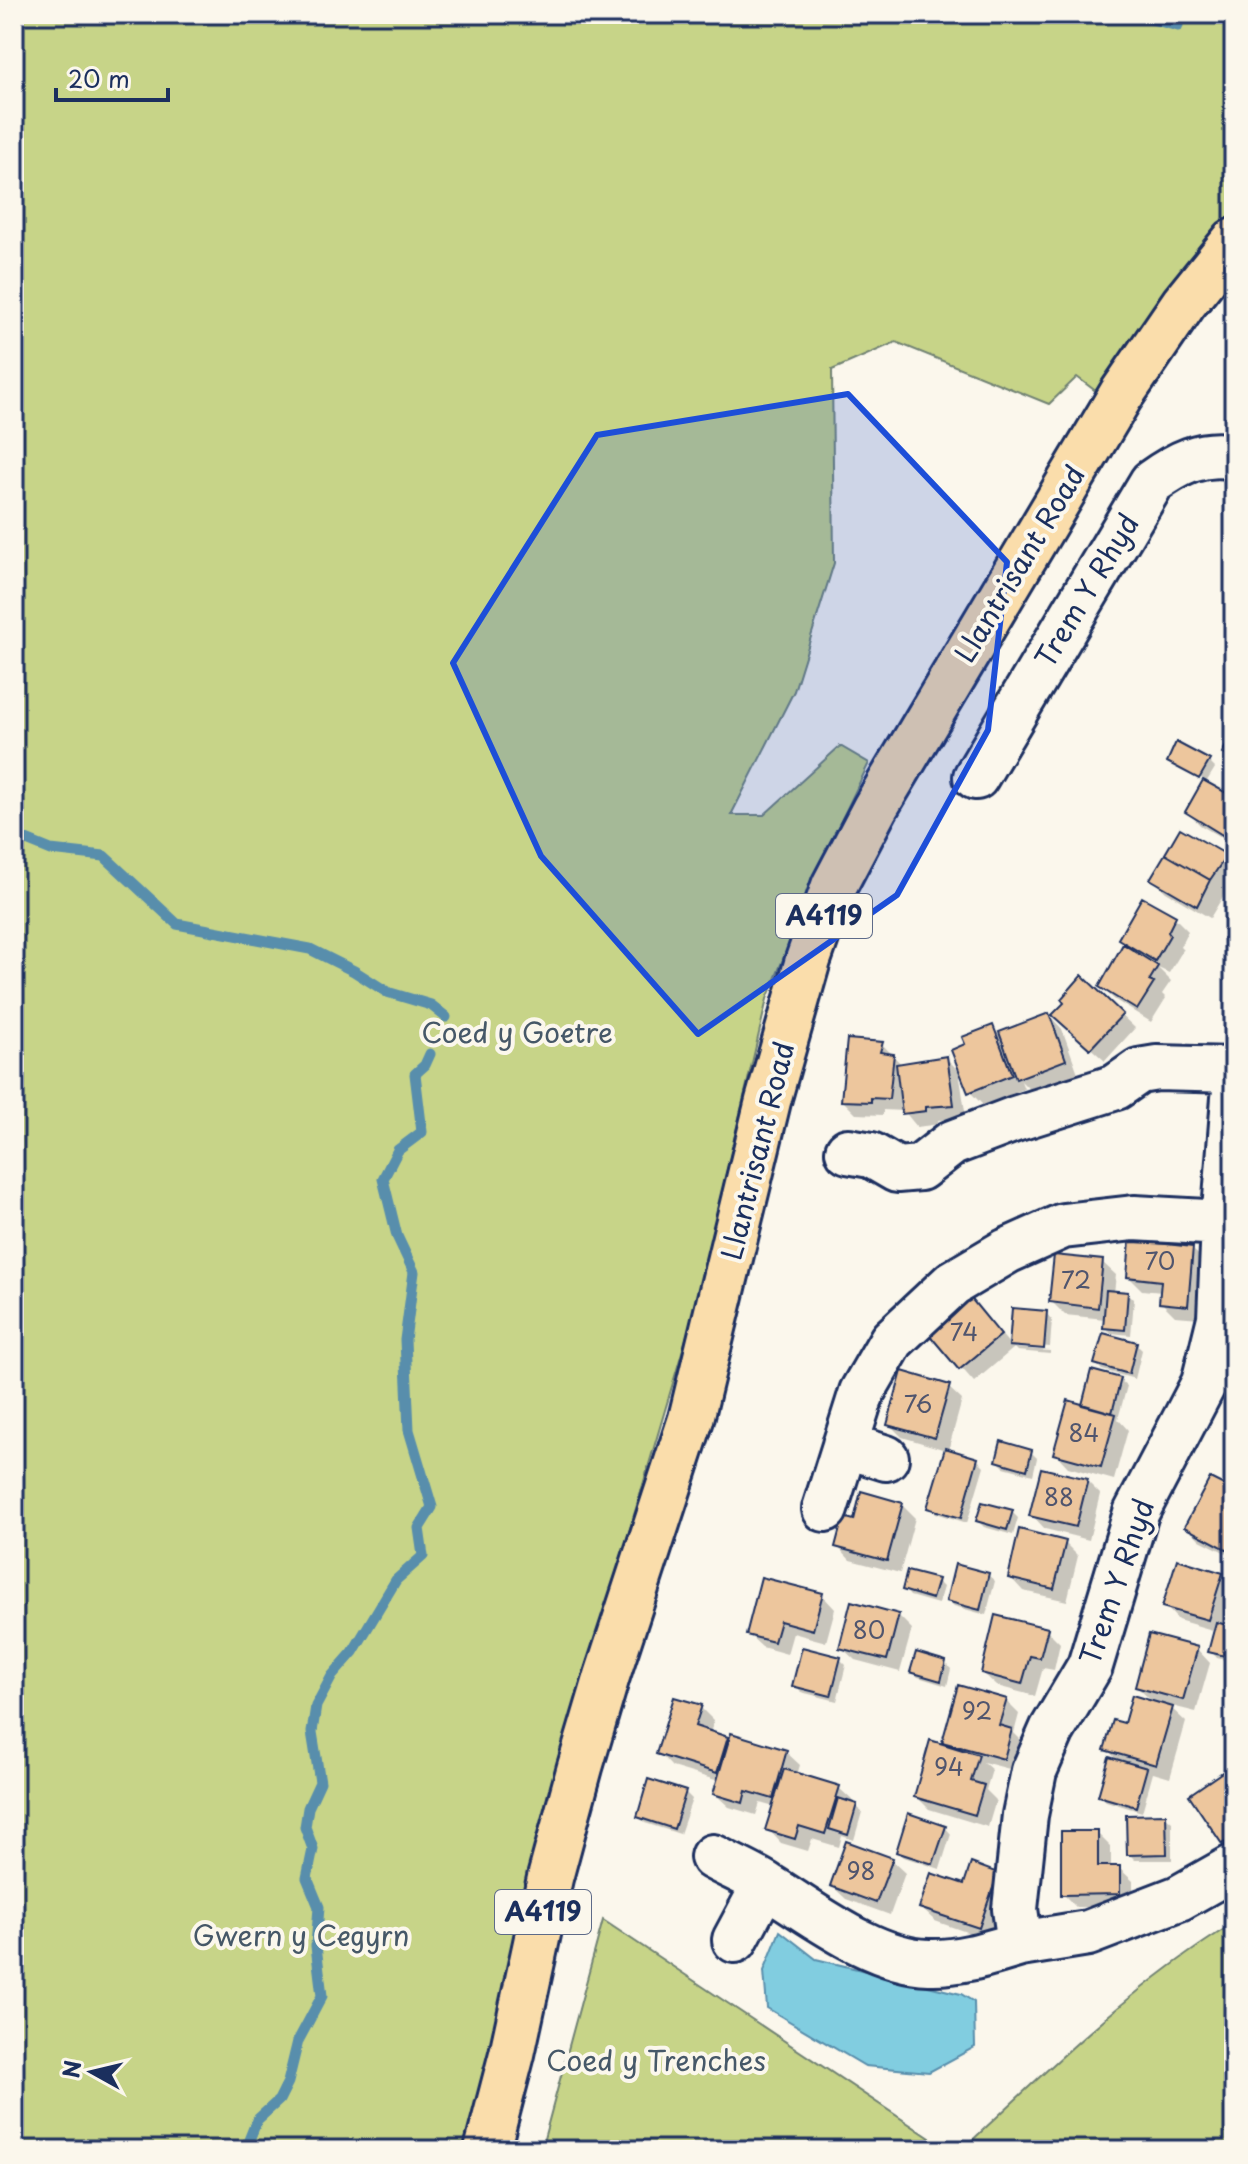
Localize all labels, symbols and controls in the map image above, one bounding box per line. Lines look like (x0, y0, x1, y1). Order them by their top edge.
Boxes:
scale bar (56, 52, 168, 102)
text: 20 m (68, 60, 130, 96)
street label: Llantrisant Road (943, 456, 1095, 670)
street label: Trem Y Rhyd (1023, 505, 1149, 675)
road number: A4119 (776, 894, 872, 938)
park label: Coed y Goetre (421, 1010, 613, 1053)
street label: Llantrisant Road (709, 1037, 804, 1264)
house number: 70 (1145, 1242, 1175, 1278)
house number: 72 (1061, 1261, 1091, 1297)
house number: 74 (950, 1313, 978, 1349)
house number: 76 (904, 1385, 932, 1421)
house number: 84 (1069, 1414, 1099, 1450)
house number: 88 (1044, 1478, 1074, 1514)
street label: Trem Y Rhyd (1067, 1493, 1164, 1670)
house number: 80 (853, 1611, 885, 1647)
house number: 92 (962, 1692, 992, 1728)
house number: 94 (934, 1748, 964, 1784)
house number: 98 (846, 1852, 876, 1888)
road number: A4119 (495, 1890, 591, 1934)
park label: Gwern y Cegyrn (192, 1913, 410, 1956)
north arrow (52, 2032, 132, 2112)
park label: Coed y Trenches (546, 2038, 766, 2081)
text: N (53, 2058, 88, 2080)

